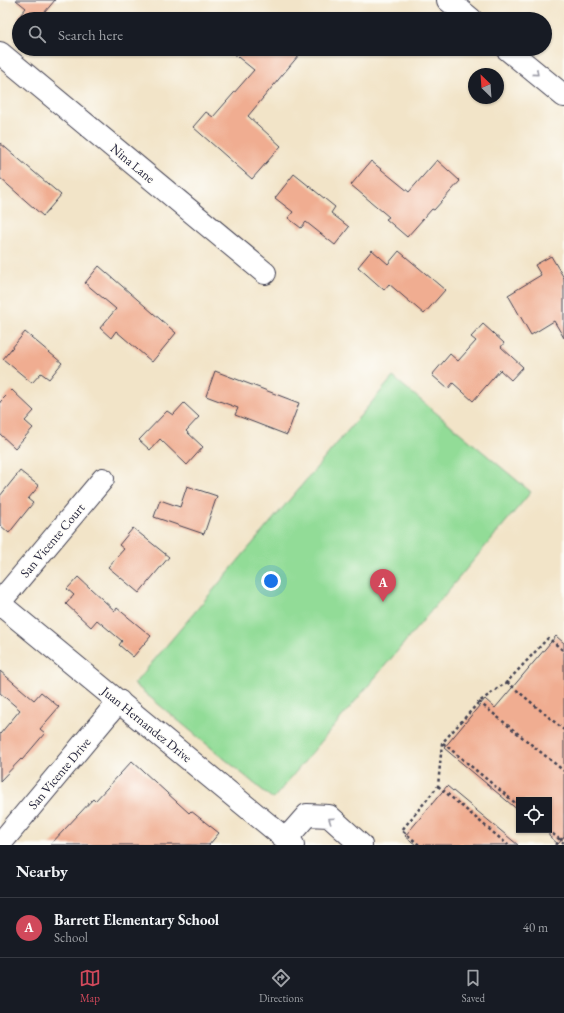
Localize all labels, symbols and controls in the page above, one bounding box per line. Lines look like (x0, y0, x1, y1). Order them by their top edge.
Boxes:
search box (12, 12, 552, 56)
icon: search (26, 23, 48, 45)
text: Search here (58, 25, 123, 44)
north arrow (468, 68, 504, 104)
one-way arrow (531, 68, 538, 75)
street label: Nina Lane (107, 140, 158, 187)
street label: San Vicente Court (16, 500, 88, 581)
pin: A (370, 569, 396, 602)
your location (261, 571, 281, 591)
street label: Juan Hernandez Drive (97, 682, 195, 766)
street label: San Vicente Drive (24, 734, 94, 813)
map controls (516, 797, 552, 833)
button: locate (516, 797, 552, 833)
one-way arrow (329, 818, 336, 825)
text: Nearby (16, 860, 68, 882)
text: Barrett Elementary School (54, 910, 219, 929)
text: A (24, 919, 34, 936)
text: 40 m (523, 919, 548, 936)
text: School (54, 929, 88, 946)
tab: Map (79, 967, 101, 1005)
tab: Directions (259, 967, 303, 1005)
tab: Saved (461, 967, 485, 1005)

